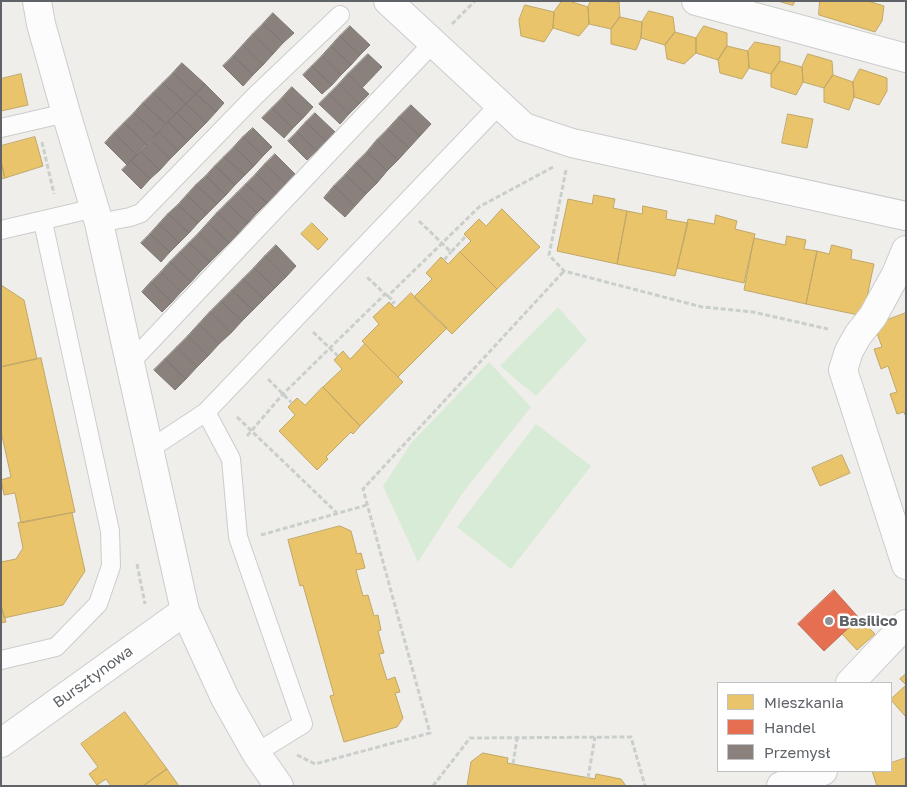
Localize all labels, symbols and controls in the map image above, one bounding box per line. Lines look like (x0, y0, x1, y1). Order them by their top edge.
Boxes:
place label: Basilico (839, 612, 898, 630)
marker: Basilico (823, 615, 835, 627)
street label: Bursztynowa (50, 642, 136, 712)
legend (717, 682, 892, 772)
text: Mieszkania (764, 693, 844, 711)
text: Handel (764, 718, 816, 736)
text: Przemysł (764, 743, 831, 761)

